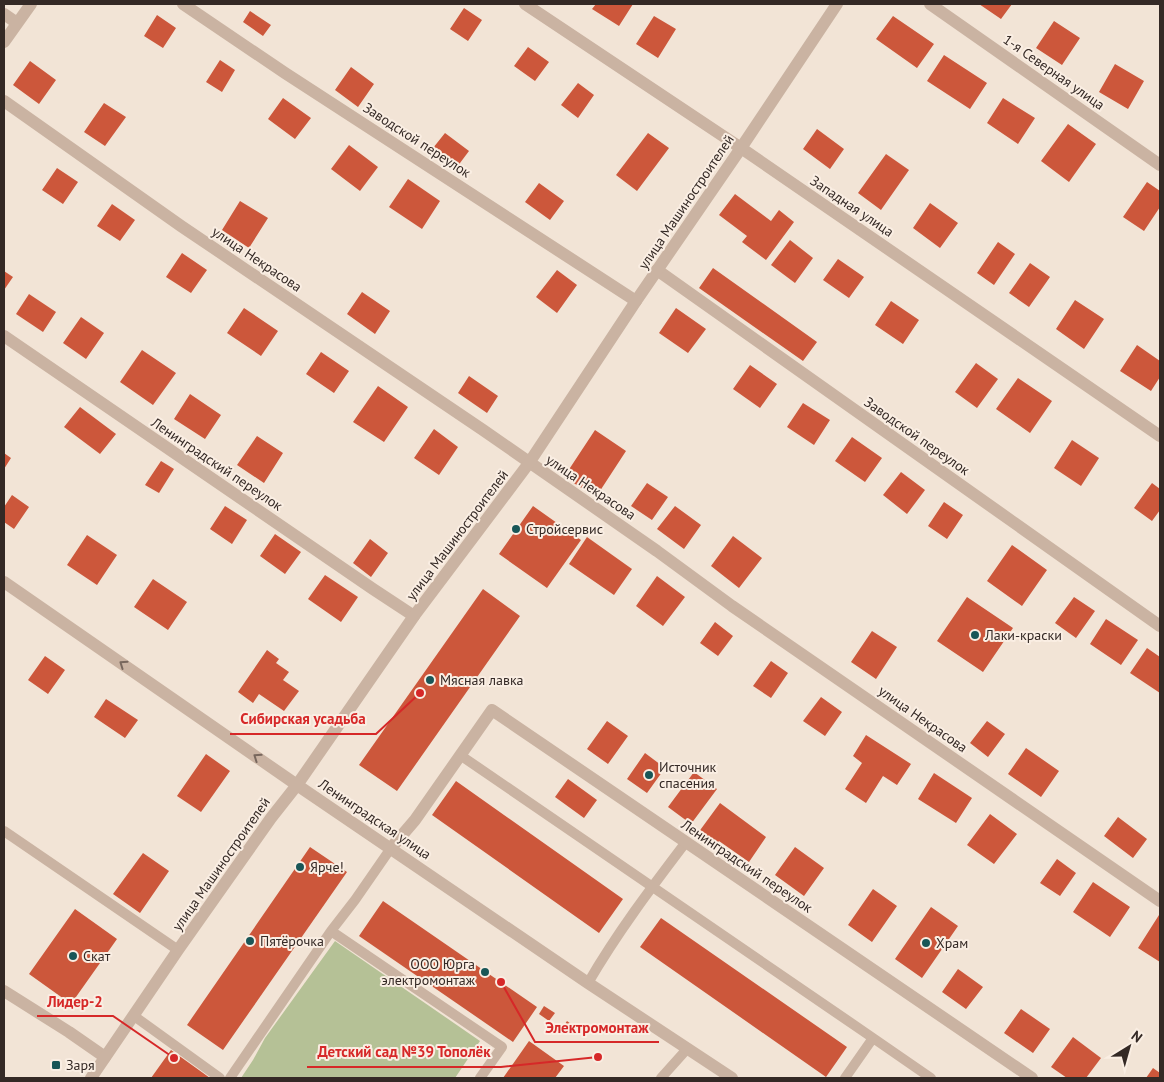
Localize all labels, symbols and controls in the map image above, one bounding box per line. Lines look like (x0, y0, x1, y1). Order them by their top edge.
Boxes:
street label: 1-я Северная улица (1000, 30, 1108, 114)
street label: Заводской переулок (360, 98, 475, 182)
street label: улица Машиностроителей (634, 131, 738, 273)
street label: Западная улица (807, 171, 897, 241)
street label: улица Некрасова (209, 222, 305, 296)
street label: Заводской переулок (861, 393, 974, 479)
street label: Ленинградский переулок (147, 413, 286, 515)
street label: улица Некрасова (543, 450, 639, 524)
street label: улица Машиностроителей (402, 466, 512, 604)
place label: Стройсервис (526, 520, 603, 538)
marker: Стройсервис (510, 523, 522, 535)
place label: Лаки-краски (984, 626, 1062, 644)
marker: Лаки-краски (969, 629, 981, 641)
one-way arrow (120, 661, 129, 670)
place label: Мясная лавка (440, 671, 524, 689)
marker: Мясная лавка (424, 674, 436, 686)
street label: улица Некрасова (875, 682, 971, 756)
callout: Сибирская усадьба (230, 704, 376, 734)
text: Сибирская усадьба (240, 709, 366, 728)
one-way arrow (253, 754, 263, 763)
place label: Источник спасения (659, 758, 717, 792)
marker: Источник спасения (643, 769, 655, 781)
street label: Ленинградская улица (314, 774, 435, 863)
street label: улица Машиностроителей (168, 794, 274, 934)
street label: Ленинградский переулок (677, 815, 816, 917)
place label: Ярче! (310, 858, 344, 876)
marker: Ярче! (294, 861, 306, 873)
place label: Пятёрочка (260, 932, 324, 950)
place label: Храм (936, 934, 968, 952)
marker: Пятёрочка (244, 935, 256, 947)
marker: Храм (920, 937, 932, 949)
place label: Скат (83, 947, 111, 965)
marker: Скат (67, 950, 79, 962)
place label: ООО Юрга электромонтаж (381, 955, 476, 989)
marker: ООО Юрга электромонтаж (479, 966, 491, 978)
callout: Лидер-2 (37, 986, 113, 1016)
text: Лидер-2 (46, 992, 103, 1011)
callout: Электромонтаж (535, 1012, 659, 1042)
text: Электромонтаж (545, 1018, 649, 1037)
north arrow (1104, 1022, 1154, 1072)
text: N (1128, 1027, 1146, 1047)
callout: Детский сад №39 Тополёк (307, 1037, 501, 1067)
text: Детский сад №39 Тополёк (317, 1042, 491, 1061)
place label: Заря (66, 1056, 95, 1074)
marker: Заря (50, 1059, 62, 1071)

